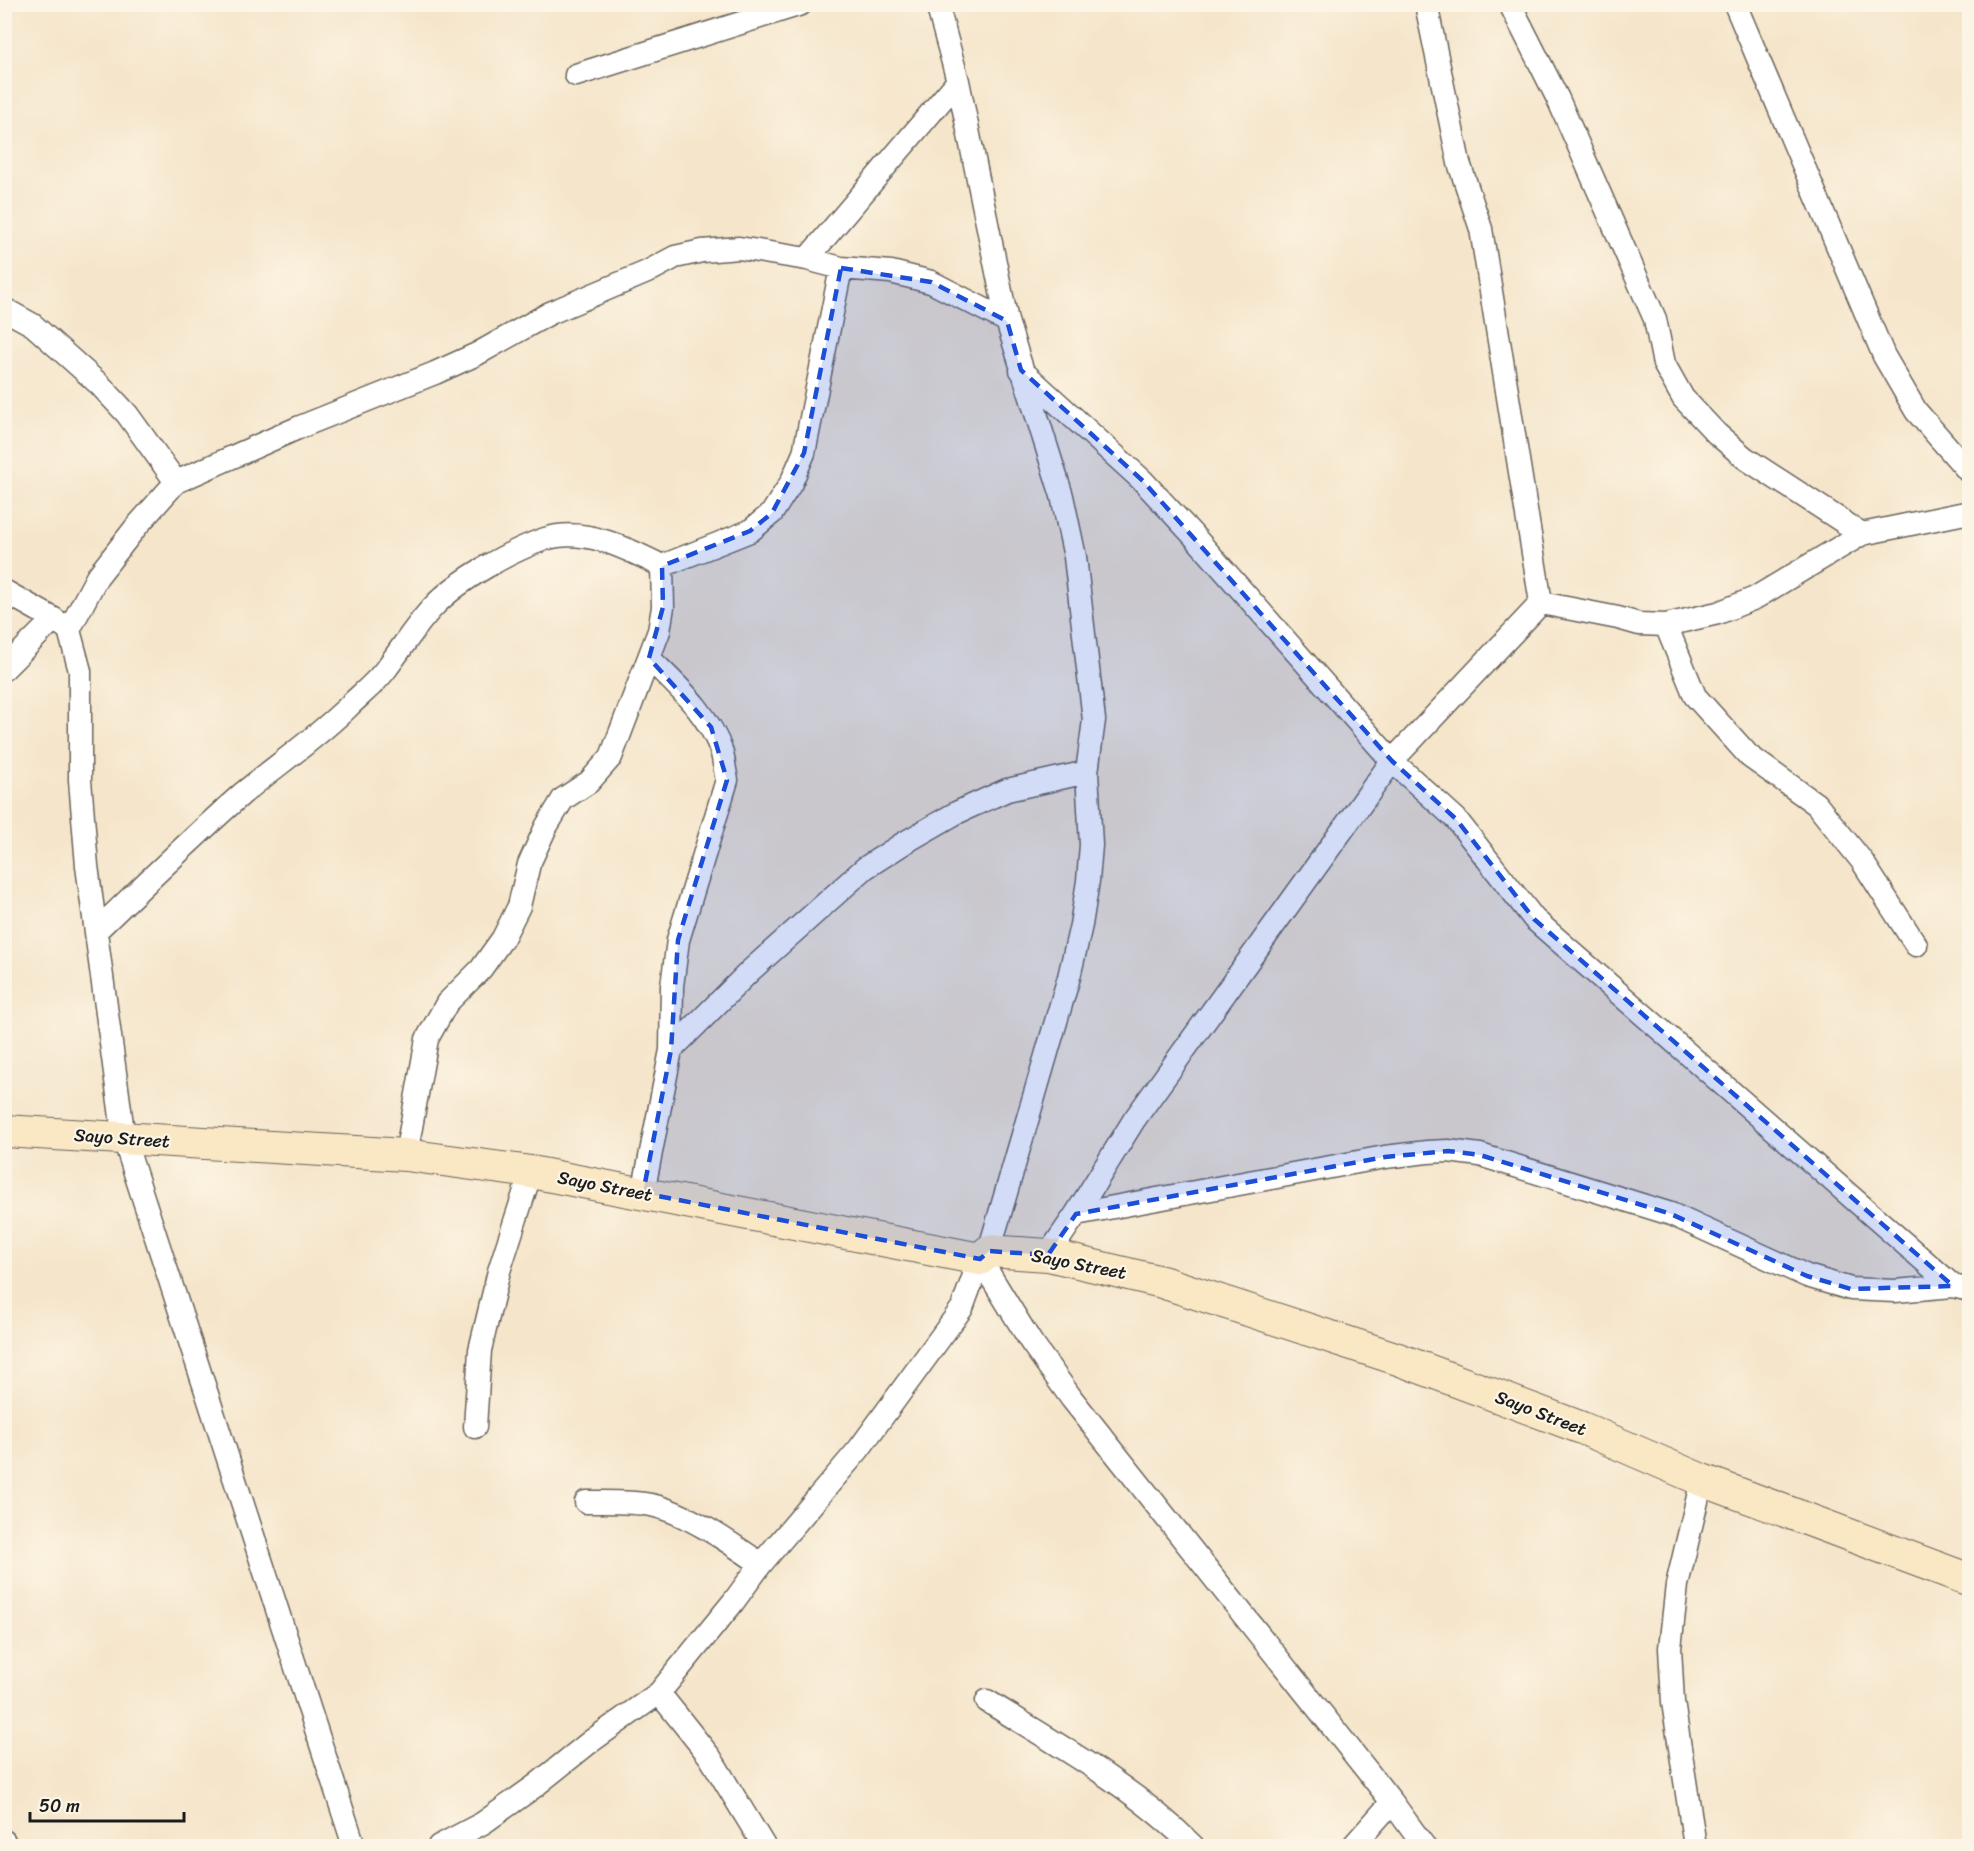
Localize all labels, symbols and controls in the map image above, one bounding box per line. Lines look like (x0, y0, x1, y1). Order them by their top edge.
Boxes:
street label: Sayo Street (73, 1119, 171, 1157)
street label: Sayo Street (555, 1161, 655, 1211)
street label: Sayo Street (1029, 1239, 1129, 1289)
street label: Sayo Street (1491, 1381, 1592, 1445)
scale bar (30, 1785, 184, 1823)
text: 50 m (39, 1790, 80, 1822)

